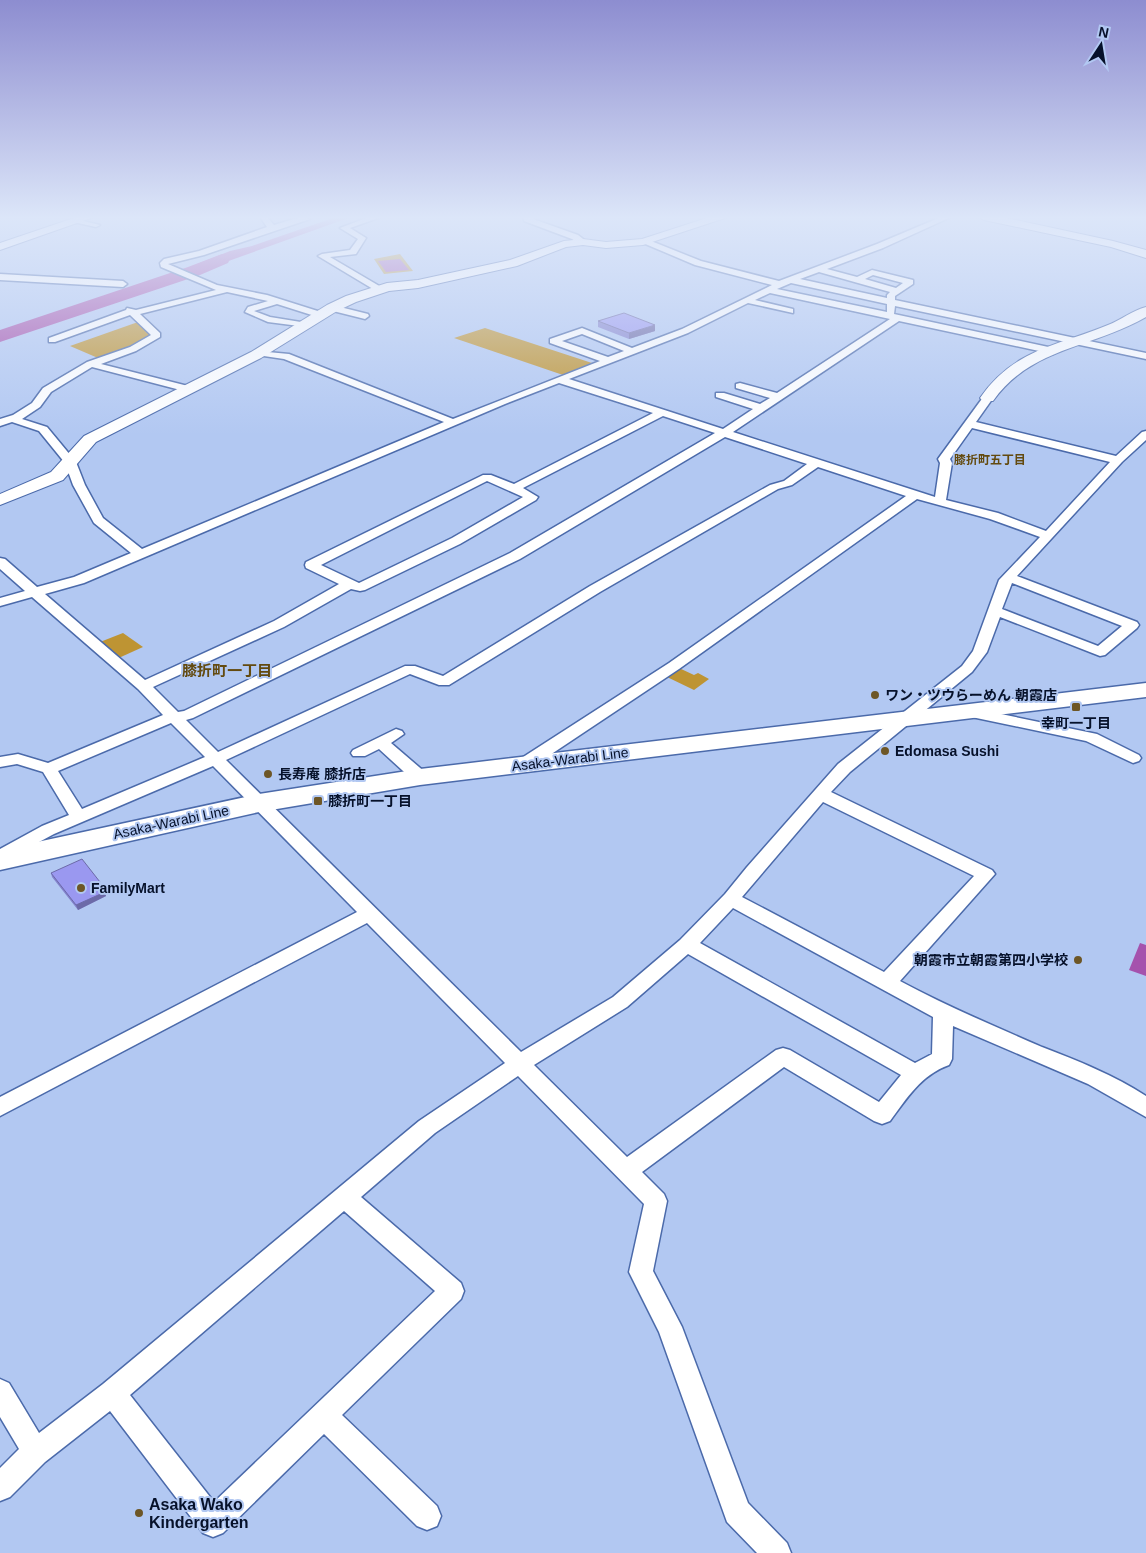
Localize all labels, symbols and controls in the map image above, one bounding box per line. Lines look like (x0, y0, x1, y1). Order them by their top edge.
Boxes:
north arrow (1076, 20, 1126, 70)
text: N (1097, 23, 1110, 41)
district label: 膝折町五丁目 (954, 453, 1026, 467)
district label: 膝折町一丁目 (182, 662, 272, 679)
place label: ワン・ツウらーめん 朝霞店 (885, 687, 1057, 703)
marker: ワン・ツウらーめん 朝霞店 (869, 689, 881, 701)
marker: 幸町一丁目 (1070, 701, 1082, 713)
place label: 幸町一丁目 (1041, 715, 1111, 731)
place label: Edomasa Sushi (895, 743, 999, 759)
street label: Asaka-Warabi Line (511, 744, 630, 774)
marker: Edomasa Sushi (879, 745, 891, 757)
place label: 長寿庵 膝折店 (278, 766, 366, 782)
marker: 長寿庵 膝折店 (262, 768, 274, 780)
place label: 膝折町一丁目 (328, 793, 412, 809)
marker: 膝折町一丁目 (312, 795, 324, 807)
street label: Asaka-Warabi Line (112, 802, 230, 842)
place label: FamilyMart (91, 880, 165, 896)
marker: FamilyMart (75, 882, 87, 894)
place label: 朝霞市立朝霞第四小学校 (914, 952, 1068, 968)
marker: 朝霞市立朝霞第四小学校 (1072, 954, 1084, 966)
place label: Asaka Wako Kindergarten (149, 1496, 249, 1531)
marker: Asaka Wako Kindergarten (133, 1507, 145, 1519)

